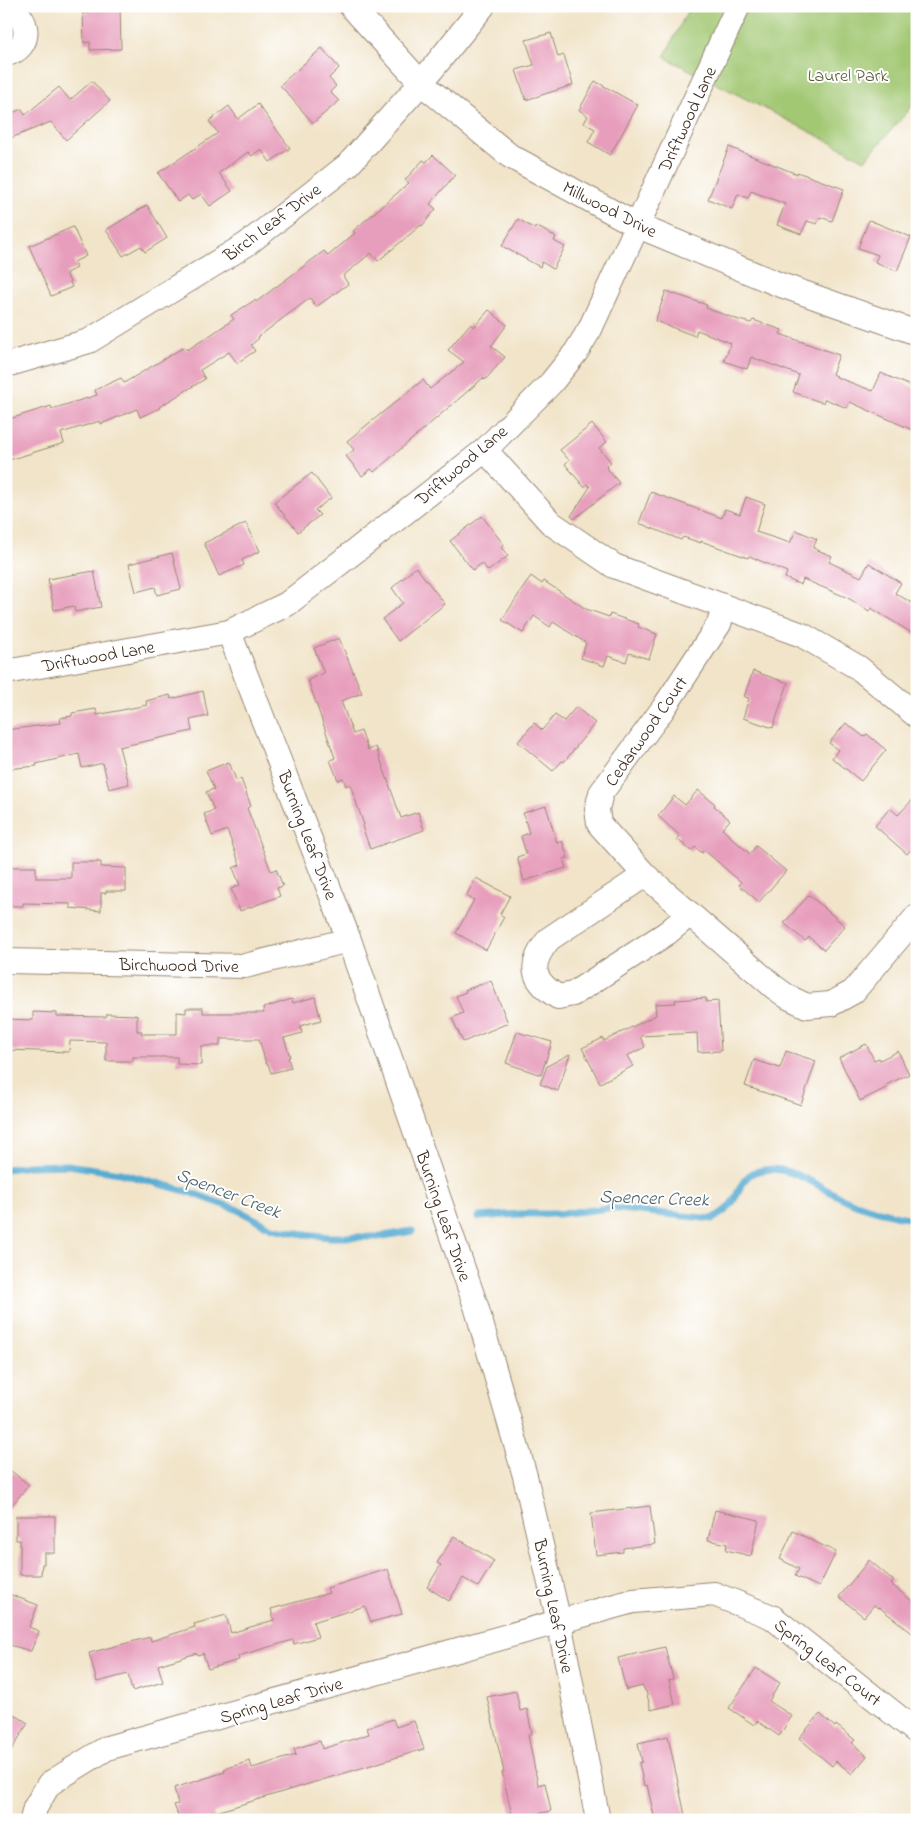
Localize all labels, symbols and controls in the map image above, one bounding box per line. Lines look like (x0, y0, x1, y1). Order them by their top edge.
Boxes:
street label: Driftwood Lane (653, 62, 725, 178)
park label: Laurel Park (808, 64, 888, 90)
street label: Millwood Drive (557, 176, 662, 246)
street label: Birch Leaf Drive (218, 177, 328, 270)
street label: Driftwood Lane (409, 419, 515, 514)
street label: Driftwood Lane (39, 635, 158, 681)
street label: Cedarwood Court (600, 672, 695, 793)
street label: Burning Leaf Drive (268, 766, 343, 905)
street label: Birchwood Drive (118, 953, 240, 981)
street label: Burning Leaf Drive (406, 1147, 477, 1287)
water label: Spencer Creek (172, 1162, 285, 1227)
water label: Spencer Creek (599, 1184, 710, 1215)
street label: Burning Leaf Drive (524, 1536, 579, 1677)
street label: Spring Leaf Court (767, 1613, 886, 1715)
street label: Spring Leaf Drive (217, 1672, 347, 1733)

